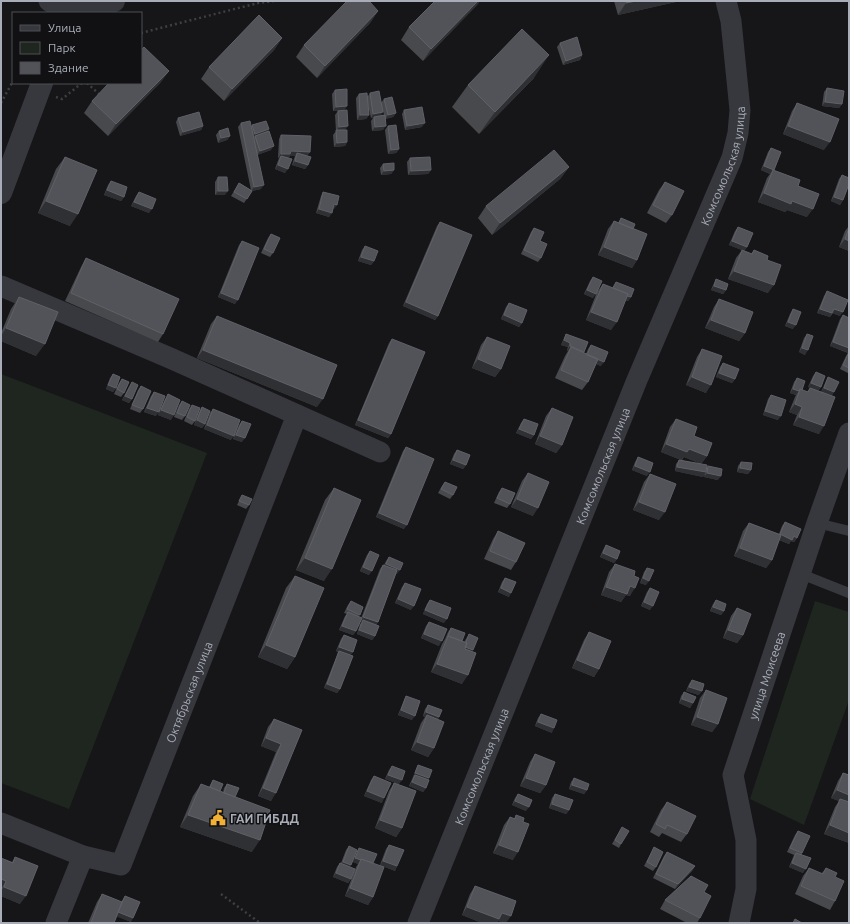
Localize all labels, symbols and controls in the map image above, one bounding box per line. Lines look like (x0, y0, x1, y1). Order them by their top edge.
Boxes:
legend (12, 12, 142, 84)
text: Улица (48, 21, 81, 34)
text: Парк (48, 41, 76, 54)
text: Здание (48, 61, 89, 74)
street label: Комсомольская улица (698, 106, 747, 227)
street label: Комсомольская улица (573, 406, 632, 526)
street label: улица Моисеева (746, 630, 787, 721)
street label: Октябрьская улица (163, 640, 214, 745)
street label: Комсомольская улица (452, 706, 511, 826)
public building icon: ГАИ ГИБДД (209, 809, 227, 827)
place label: ГАИ ГИБДД (230, 812, 299, 825)

